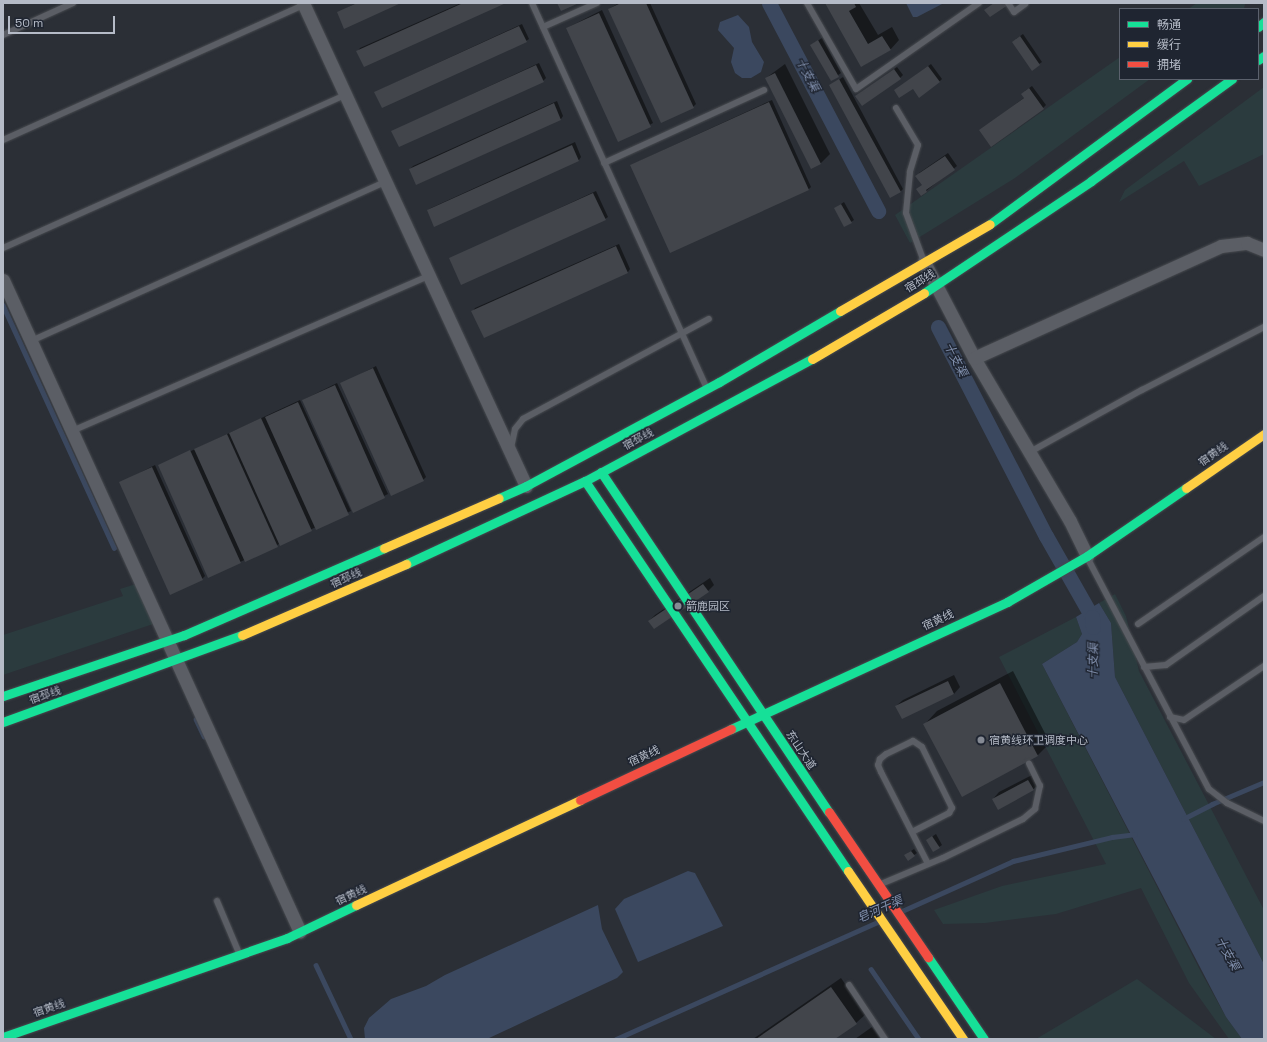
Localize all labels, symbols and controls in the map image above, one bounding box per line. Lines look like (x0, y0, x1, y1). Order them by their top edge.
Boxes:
scale bar (10, 8, 117, 34)
legend (1119, 8, 1259, 80)
text: 50 m (15, 15, 43, 31)
text: 畅通 (1157, 17, 1181, 33)
text: 缓行 (1157, 37, 1181, 53)
water label: 十支渠 (792, 56, 822, 94)
text: 拥堵 (1157, 57, 1181, 73)
street label: 宿邳线 (902, 267, 938, 295)
water label: 十支渠 (940, 341, 970, 379)
street label: 宿邳线 (620, 425, 656, 453)
street label: 宿黄线 (1196, 439, 1230, 469)
street label: 宿邳线 (328, 565, 364, 591)
place label: 箭鹿园区 (686, 599, 730, 613)
marker: 箭鹿园区 (673, 601, 683, 611)
street label: 宿黄线 (920, 607, 956, 633)
water label: 十支渠 (1086, 643, 1102, 679)
street label: 宿邳线 (27, 683, 63, 707)
street label: 东山大道 (783, 728, 819, 772)
place label: 宿黄线环卫调度中心 (989, 733, 1088, 747)
marker: 宿黄线环卫调度中心 (976, 735, 986, 745)
street label: 宿黄线 (626, 743, 662, 769)
street label: 宿黄线 (333, 882, 369, 908)
water label: 皂河干渠 (855, 894, 905, 926)
water label: 十支渠 (1212, 935, 1242, 973)
street label: 宿黄线 (31, 996, 67, 1020)

